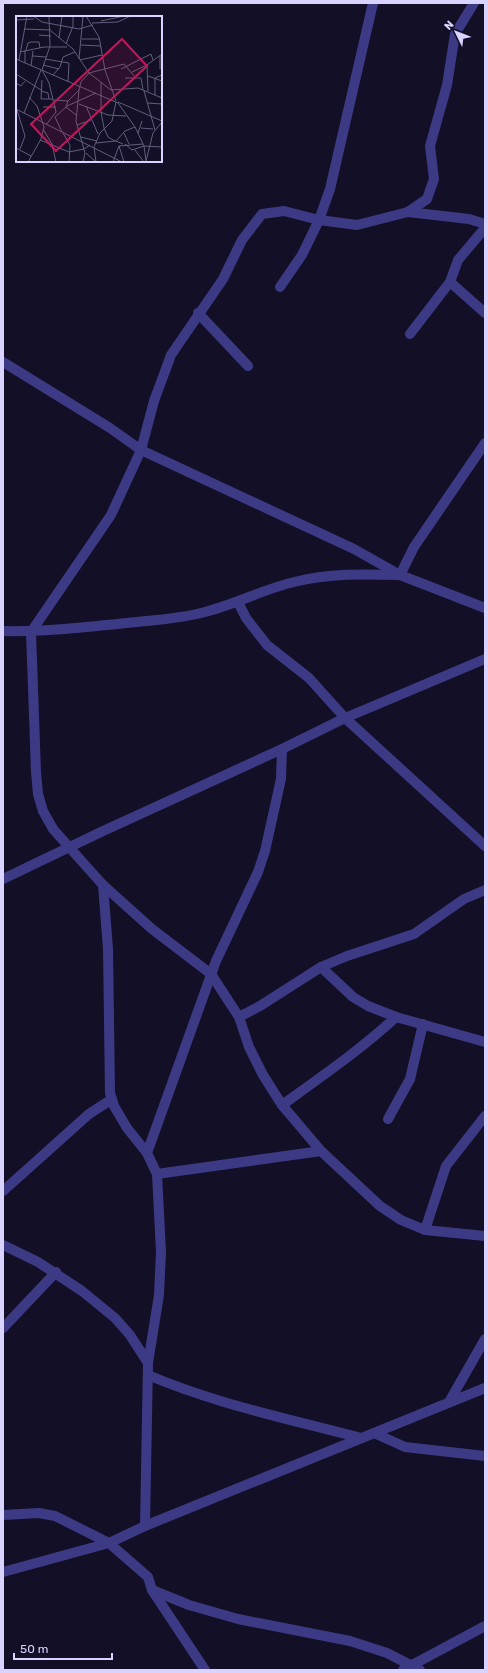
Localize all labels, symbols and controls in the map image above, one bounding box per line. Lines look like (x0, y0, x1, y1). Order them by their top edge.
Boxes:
north arrow (436, 12, 476, 52)
inset map (16, 16, 162, 162)
text: N (442, 18, 457, 33)
scale bar (14, 1635, 112, 1661)
text: 50 m (20, 1642, 48, 1656)

